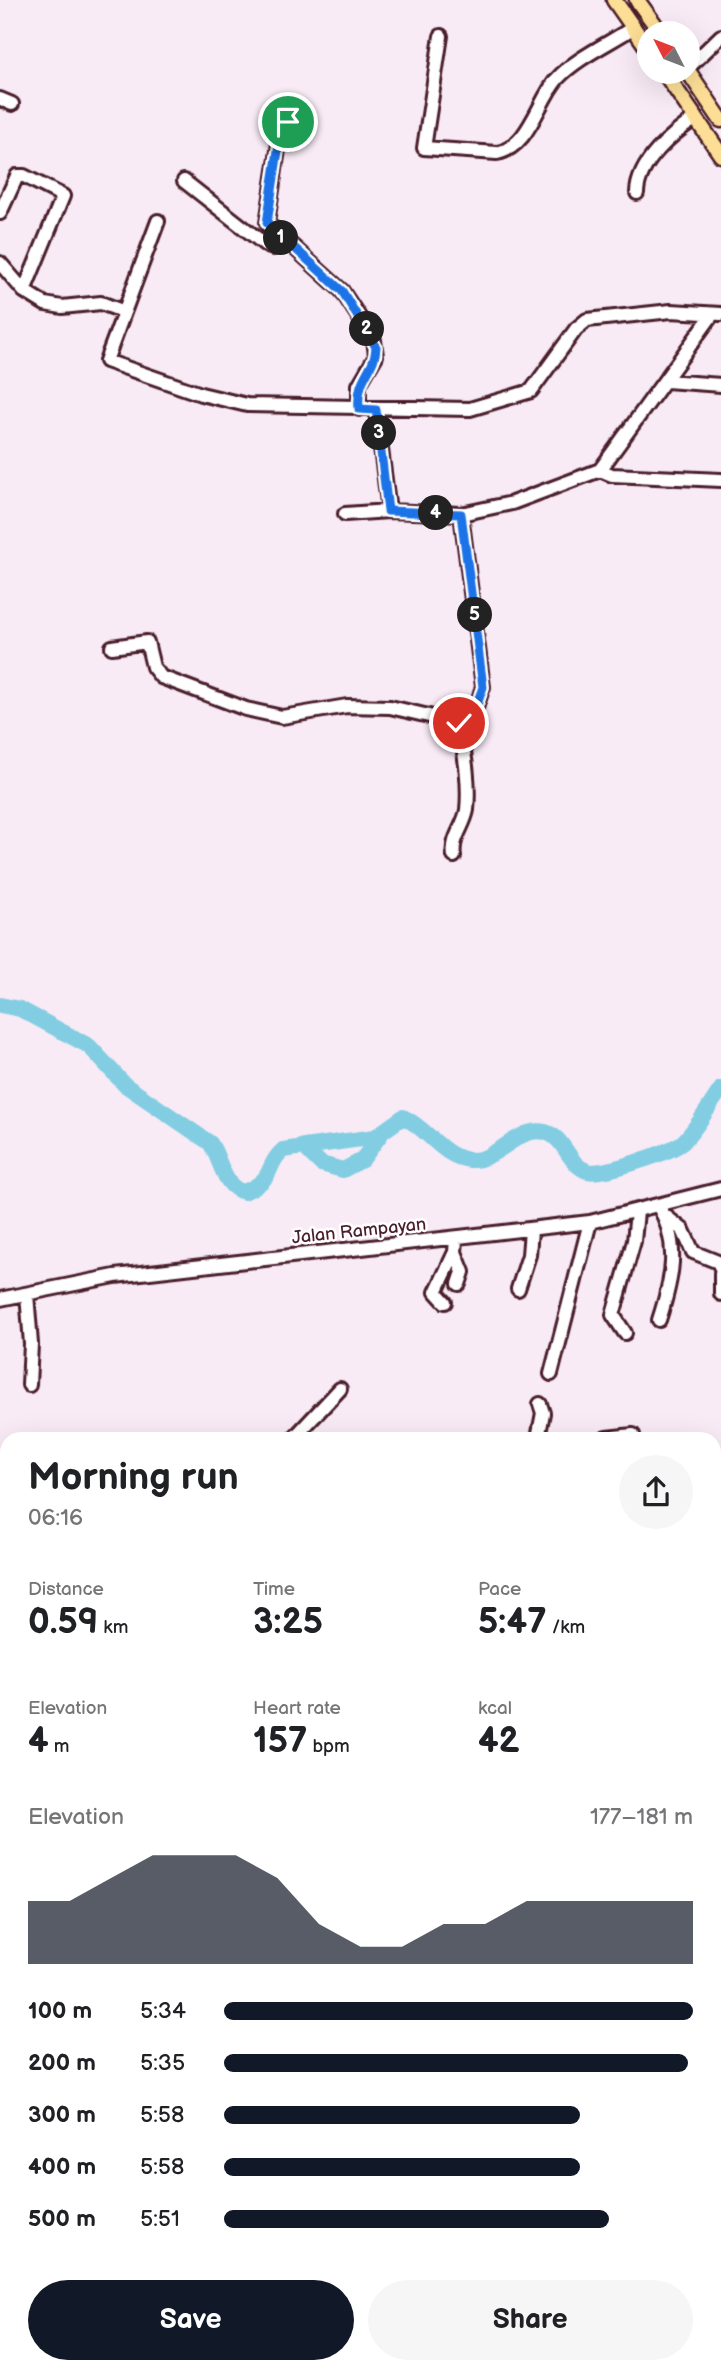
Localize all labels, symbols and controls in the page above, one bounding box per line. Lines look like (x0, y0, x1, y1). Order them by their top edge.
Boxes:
north arrow (637, 21, 700, 84)
map controls (637, 21, 700, 84)
pin (258, 92, 318, 152)
icon: arrive (269, 103, 307, 141)
pin: 1 (264, 220, 298, 256)
text: 1 (277, 226, 285, 249)
pin: 2 (350, 312, 384, 346)
text: 2 (361, 317, 372, 340)
pin: 3 (362, 416, 396, 450)
text: 3 (373, 421, 384, 444)
pin: 4 (418, 496, 453, 530)
text: 4 (430, 501, 441, 524)
pin: 5 (458, 598, 492, 632)
text: 5 (469, 603, 480, 626)
pin (429, 693, 489, 753)
icon: check (440, 704, 478, 742)
street label: Jalan Rampayan (291, 1214, 427, 1248)
text: Morning run (28, 1455, 239, 1500)
button: share (619, 1455, 693, 1529)
text: 06:16 (28, 1504, 83, 1532)
text: Distance (28, 1578, 104, 1601)
text: Time (253, 1578, 295, 1601)
text: Pace (478, 1578, 521, 1601)
text: 0.59 (28, 1601, 98, 1644)
text: 3:25 (253, 1601, 323, 1644)
text: 5:47 (478, 1601, 547, 1644)
text: km (98, 1616, 128, 1639)
text: /km (547, 1616, 585, 1639)
text: Elevation (28, 1697, 107, 1720)
text: Heart rate (253, 1697, 341, 1720)
text: kcal (478, 1697, 512, 1720)
text: 4 (28, 1720, 49, 1763)
text: 157 (253, 1720, 307, 1763)
text: 42 (478, 1720, 520, 1763)
text: m (49, 1735, 69, 1758)
text: bpm (307, 1735, 350, 1758)
text: Elevation (28, 1803, 124, 1831)
text: 177–181 m (590, 1803, 693, 1831)
text: 100 m (28, 1997, 92, 2025)
text: 5:34 (140, 1997, 186, 2025)
text: 200 m (28, 2049, 96, 2077)
text: 5:35 (140, 2049, 185, 2077)
text: 300 m (28, 2101, 96, 2129)
text: 5:58 (140, 2101, 184, 2129)
text: 400 m (28, 2153, 96, 2181)
text: 5:58 (140, 2153, 184, 2181)
text: 500 m (28, 2205, 96, 2233)
text: 5:51 (140, 2205, 180, 2233)
button: Save (28, 2280, 354, 2360)
button: Share (368, 2280, 693, 2360)

